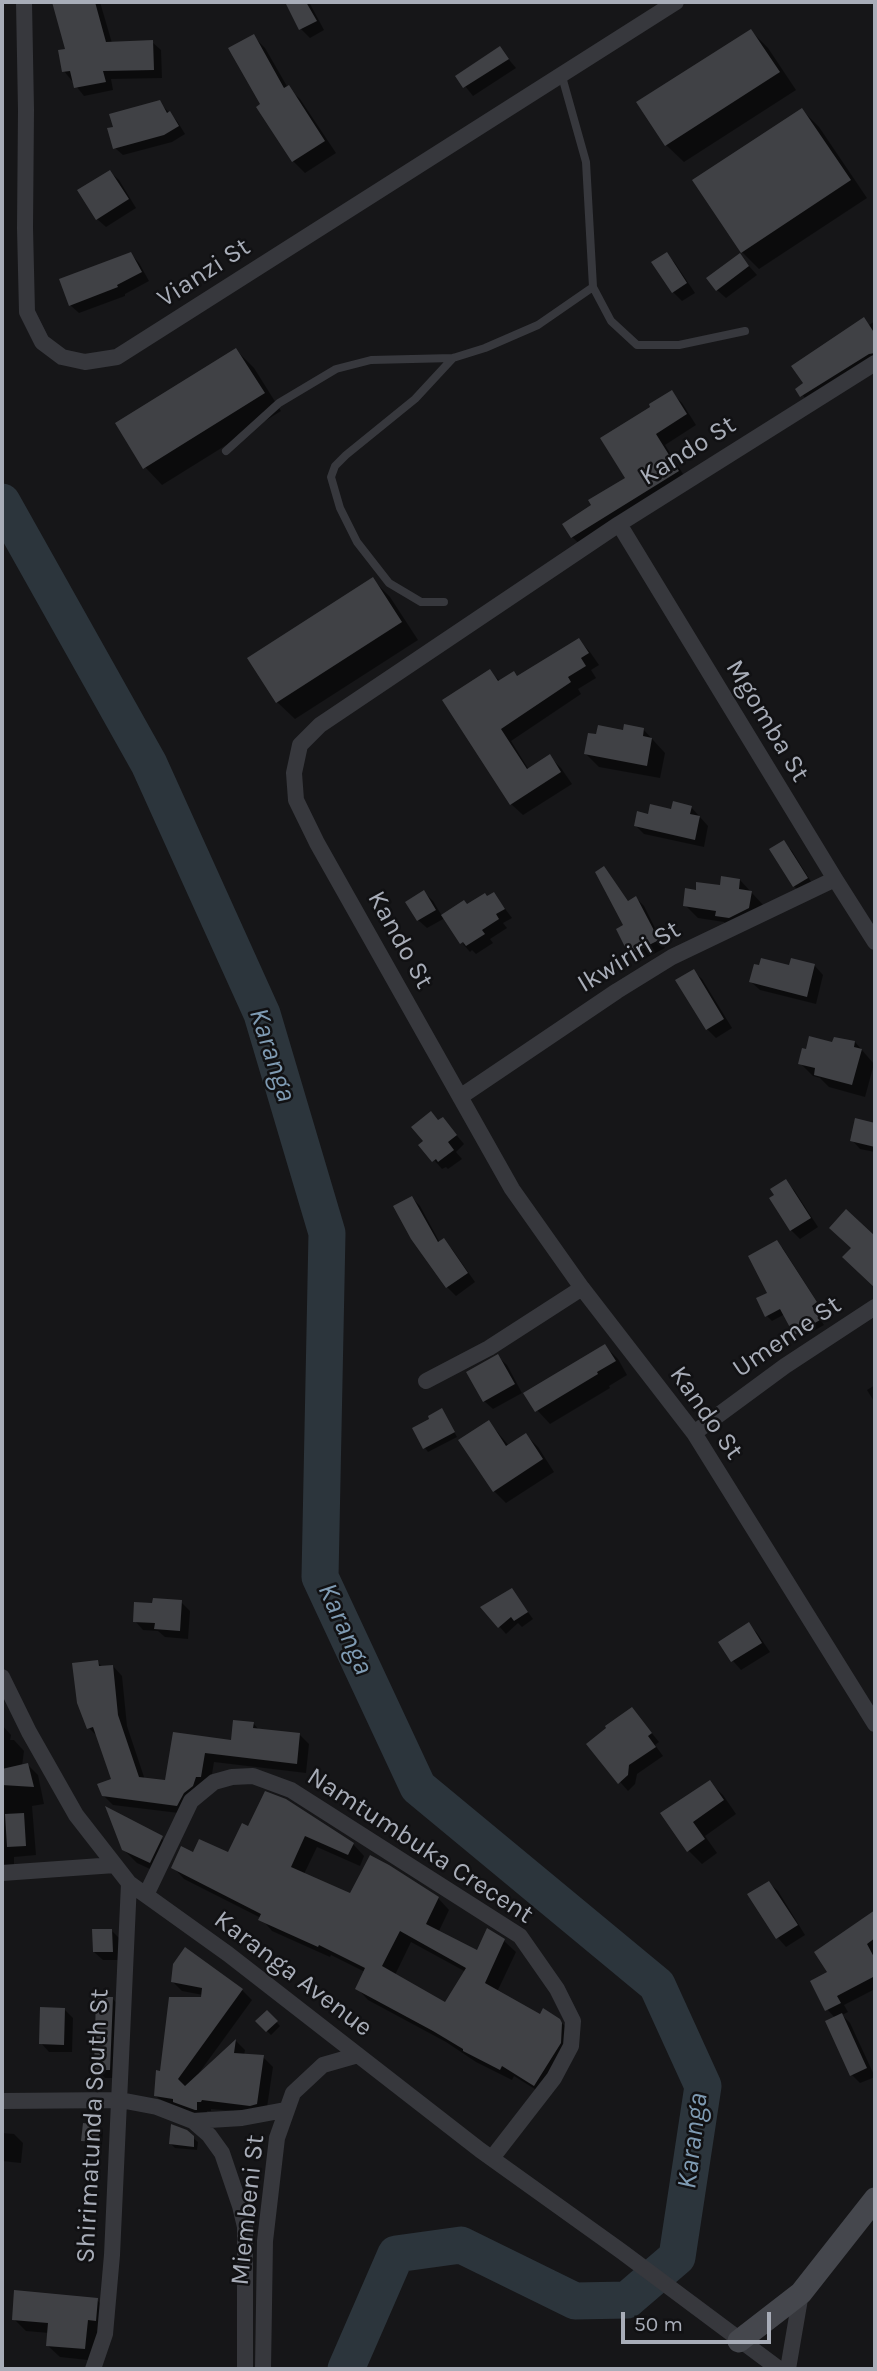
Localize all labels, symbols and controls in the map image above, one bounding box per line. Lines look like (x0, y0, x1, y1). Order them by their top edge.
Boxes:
street label: Vianzi St (152, 232, 256, 314)
street label: Kando St (634, 409, 742, 493)
street label: Mgomba St (718, 654, 816, 788)
street label: Kando St (360, 886, 440, 994)
street label: Ikwiriri St (572, 914, 686, 1000)
water label: Karanga (241, 1004, 303, 1106)
street label: Umeme St (727, 1289, 847, 1385)
street label: Kando St (663, 1360, 749, 1466)
water label: Karanga (310, 1578, 380, 1680)
street label: Namtumbuka Crecent (301, 1761, 539, 1931)
street label: Karanga Avenue (208, 1904, 378, 2044)
street label: Shirimatunda South St (70, 1988, 116, 2264)
water label: Karanga (670, 2091, 716, 2191)
street label: Miembeni St (225, 2133, 271, 2287)
scale bar (625, 2298, 776, 2342)
text: 50 m (634, 2312, 683, 2336)

